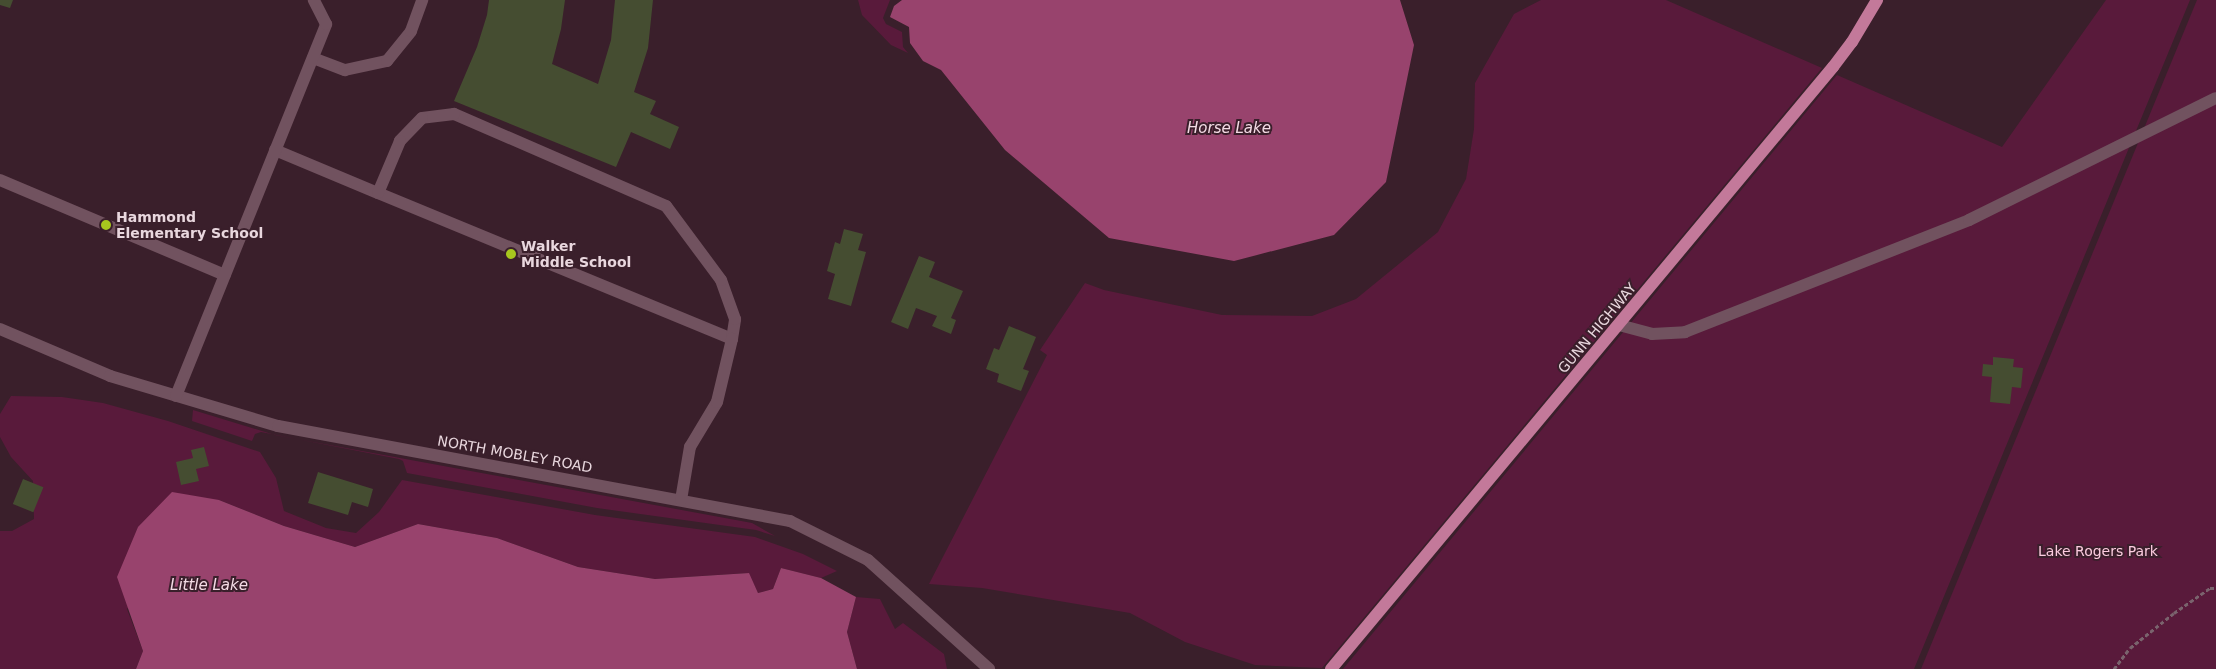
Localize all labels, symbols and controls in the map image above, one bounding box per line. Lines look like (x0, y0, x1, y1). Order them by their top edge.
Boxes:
water label: Horse Lake (1187, 120, 1271, 138)
place label: Hammond Elementary School (116, 209, 263, 242)
marker: Hammond Elementary School (100, 219, 112, 231)
place label: Walker Middle School (521, 238, 631, 270)
marker: Walker Middle School (505, 248, 517, 260)
street label: GUNN HIGHWAY (1554, 279, 1640, 377)
street label: NORTH MOBLEY ROAD (436, 432, 594, 476)
park label: Lake Rogers Park (2038, 543, 2158, 559)
water label: Little Lake (170, 577, 248, 595)

